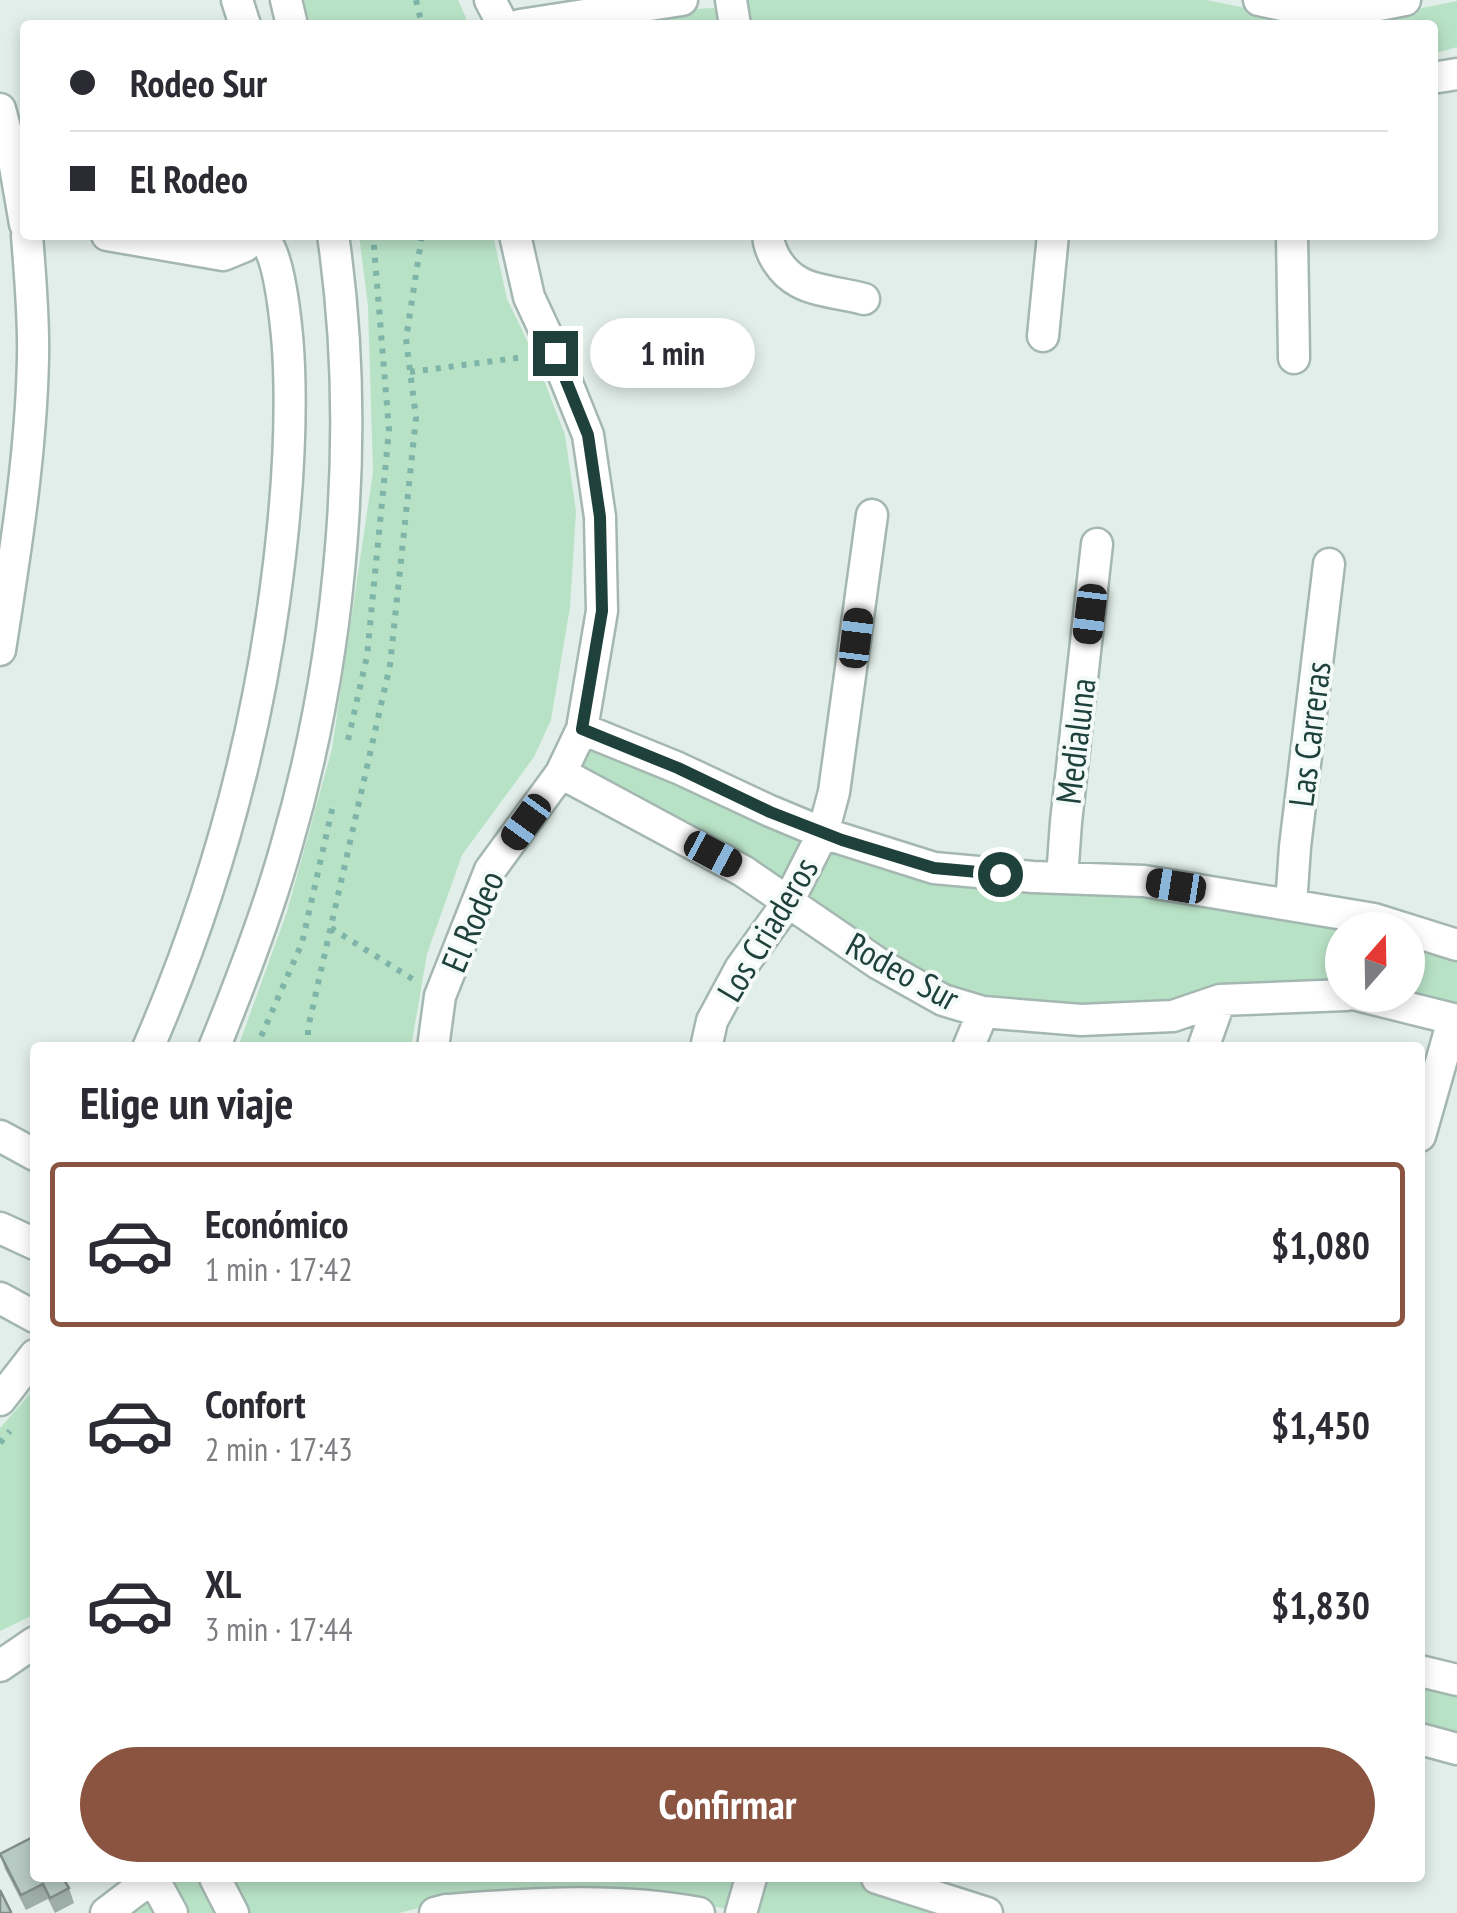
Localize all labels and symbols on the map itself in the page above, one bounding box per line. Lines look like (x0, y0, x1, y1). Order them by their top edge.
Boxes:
callout: 1 min (590, 318, 755, 388)
route end (533, 331, 578, 376)
car (1071, 582, 1109, 646)
car (837, 606, 875, 670)
street label: Las Carreras (1277, 659, 1341, 809)
street label: Medialuna (1044, 676, 1106, 806)
car (496, 789, 556, 855)
car (679, 827, 747, 881)
street label: Los Criaderos (706, 848, 828, 1010)
route start (978, 852, 1023, 897)
street label: El Rodeo (430, 863, 514, 979)
car (1144, 866, 1208, 906)
north arrow (1325, 912, 1425, 1012)
street label: Rodeo Sur (838, 921, 968, 1021)

